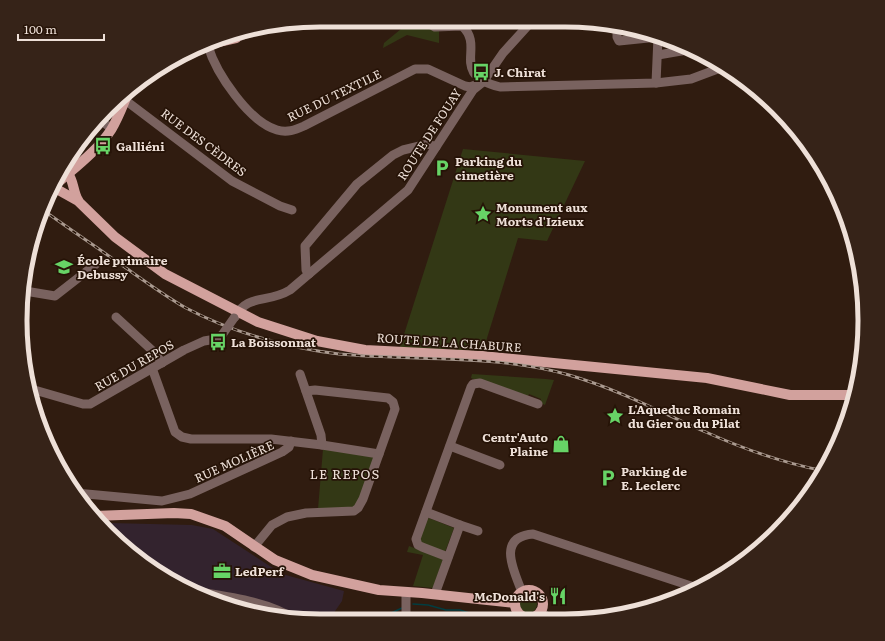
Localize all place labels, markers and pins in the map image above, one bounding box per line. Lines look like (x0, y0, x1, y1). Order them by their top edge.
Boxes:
bus stop icon: J. Chirat (471, 62, 491, 82)
place label: J. Chirat (494, 63, 547, 81)
bus stop icon: Galliéni (93, 136, 113, 156)
place label: Galliéni (116, 137, 165, 155)
place label: Parking du cimetière (455, 152, 522, 184)
parking icon: Parking du cimetière (432, 158, 452, 178)
place label: Monument aux Morts d'Izieux (496, 198, 588, 230)
place icon: Monument aux Morts d'Izieux (473, 204, 493, 224)
place label: École primaire Debussy (77, 251, 168, 283)
school or university icon: École primaire Debussy (54, 257, 74, 277)
bus stop icon: La Boissonnat (208, 332, 228, 352)
place label: La Boissonnat (231, 333, 317, 351)
place label: L'Aqueduc Romain du Gier ou du Pilat (628, 400, 741, 432)
place icon: L'Aqueduc Romain du Gier ou du Pilat (605, 406, 625, 426)
place label: Centr'Auto Plaine (482, 428, 549, 460)
shop icon: Centr'Auto Plaine (551, 434, 571, 454)
place label: Parking de E. Leclerc (621, 462, 687, 494)
parking icon: Parking de E. Leclerc (598, 468, 618, 488)
office icon: LedPerf (212, 561, 232, 581)
place label: LedPerf (235, 562, 285, 580)
restaurant icon: McDonald's (548, 586, 568, 606)
place label: McDonald's (474, 587, 545, 605)

